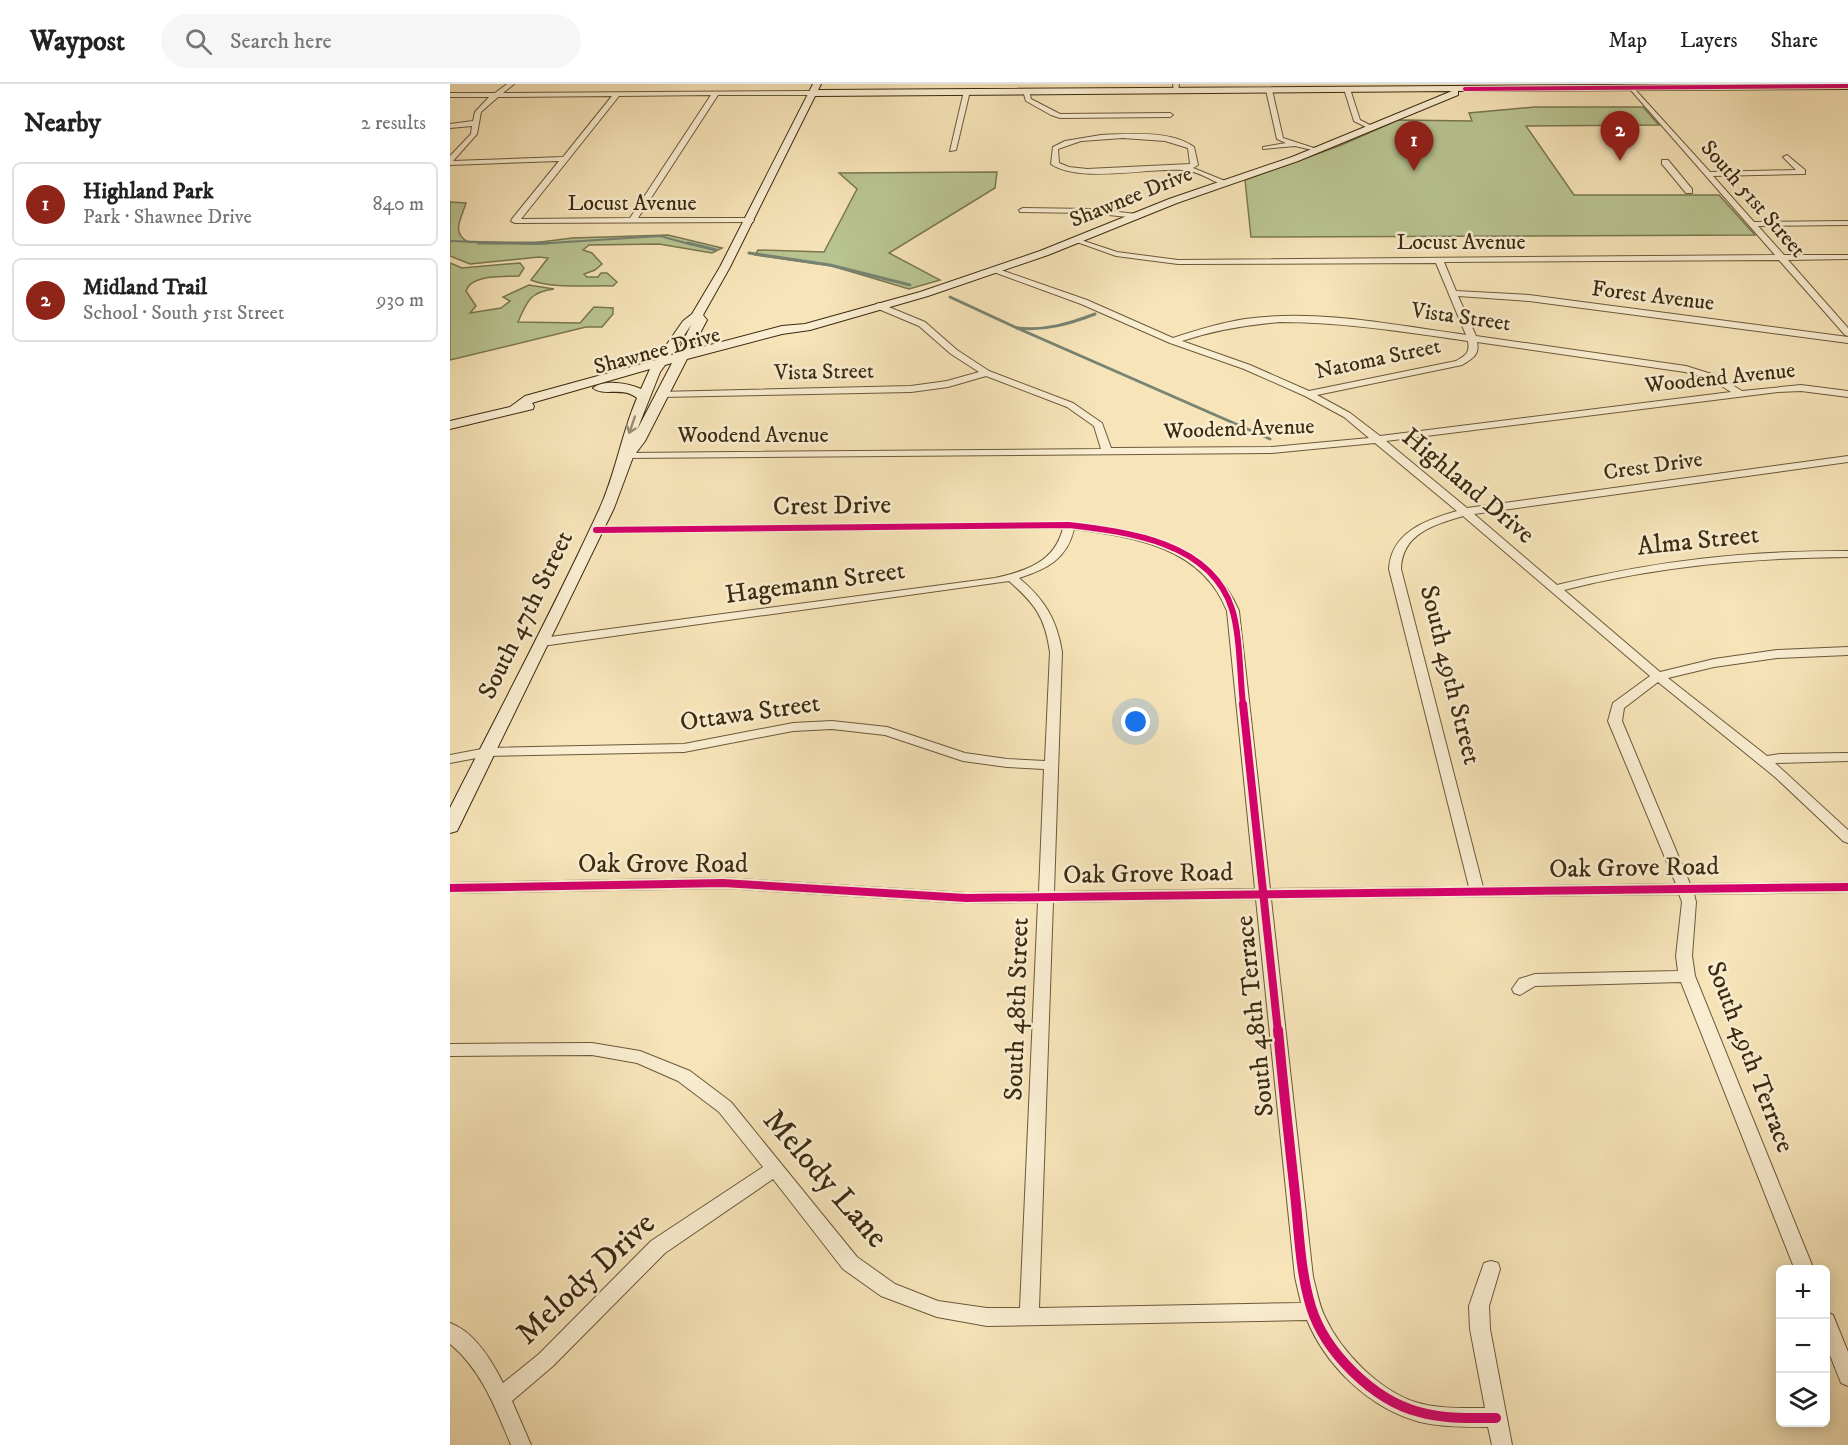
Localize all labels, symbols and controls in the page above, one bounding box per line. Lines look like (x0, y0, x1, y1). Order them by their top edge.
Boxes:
search box (161, 14, 581, 68)
text: Waypost (30, 24, 125, 59)
icon: search (182, 25, 215, 58)
text: Search here (230, 28, 332, 55)
text: Map (1608, 28, 1647, 54)
text: Layers (1680, 28, 1738, 54)
text: Share (1771, 28, 1818, 54)
text: Nearby (24, 107, 101, 140)
text: 2 results (361, 111, 426, 136)
pin: 2 (1600, 112, 1640, 161)
pin: 1 (1394, 122, 1434, 171)
street label: South 51st Street (1695, 135, 1811, 263)
street label: Shawnee Drive (1066, 160, 1196, 234)
text: Highland Park (83, 178, 214, 205)
street label: Locust Avenue (567, 190, 697, 217)
text: 1 (42, 192, 49, 217)
text: 840 m (372, 192, 424, 217)
text: Park · Shawnee Drive (83, 205, 252, 230)
street label: Locust Avenue (1396, 229, 1526, 256)
text: Midland Trail (83, 274, 207, 301)
street label: Forest Avenue (1590, 275, 1716, 317)
text: 2 (41, 288, 50, 313)
text: 930 m (376, 288, 424, 313)
street label: Vista Street (1409, 297, 1512, 337)
text: School · South 51st Street (83, 301, 284, 326)
street label: Shawnee Drive (591, 321, 723, 381)
street label: Natoma Street (1313, 333, 1443, 385)
street label: Woodend Avenue (1642, 357, 1797, 399)
street label: Vista Street (773, 358, 874, 386)
street label: Woodend Avenue (1162, 413, 1315, 445)
one-way arrow (625, 416, 636, 434)
street label: Highland Drive (1395, 421, 1541, 551)
street label: Woodend Avenue (676, 422, 829, 449)
street label: Crest Drive (1602, 446, 1704, 486)
street label: Crest Drive (773, 488, 891, 524)
street label: Alma Street (1636, 518, 1760, 564)
street label: South 47th Street (471, 525, 581, 705)
street label: Hagemann Street (723, 554, 907, 612)
street label: South 49th Street (1412, 582, 1488, 768)
street label: Ottawa Street (678, 687, 822, 739)
your location (1121, 707, 1150, 736)
street label: Oak Grove Road (578, 848, 748, 881)
street label: Oak Grove Road (1549, 850, 1719, 886)
street label: Oak Grove Road (1063, 856, 1233, 892)
street label: South 48th Terrace (1228, 914, 1282, 1118)
street label: South 48th Street (997, 917, 1037, 1101)
street label: South 49th Terrace (1698, 957, 1802, 1157)
street label: Melody Lane (754, 1101, 896, 1257)
street label: Melody Drive (508, 1204, 664, 1354)
map controls (1776, 1265, 1830, 1427)
button: + (1776, 1265, 1830, 1319)
button: − (1776, 1319, 1830, 1373)
button: layers (1776, 1373, 1830, 1427)

